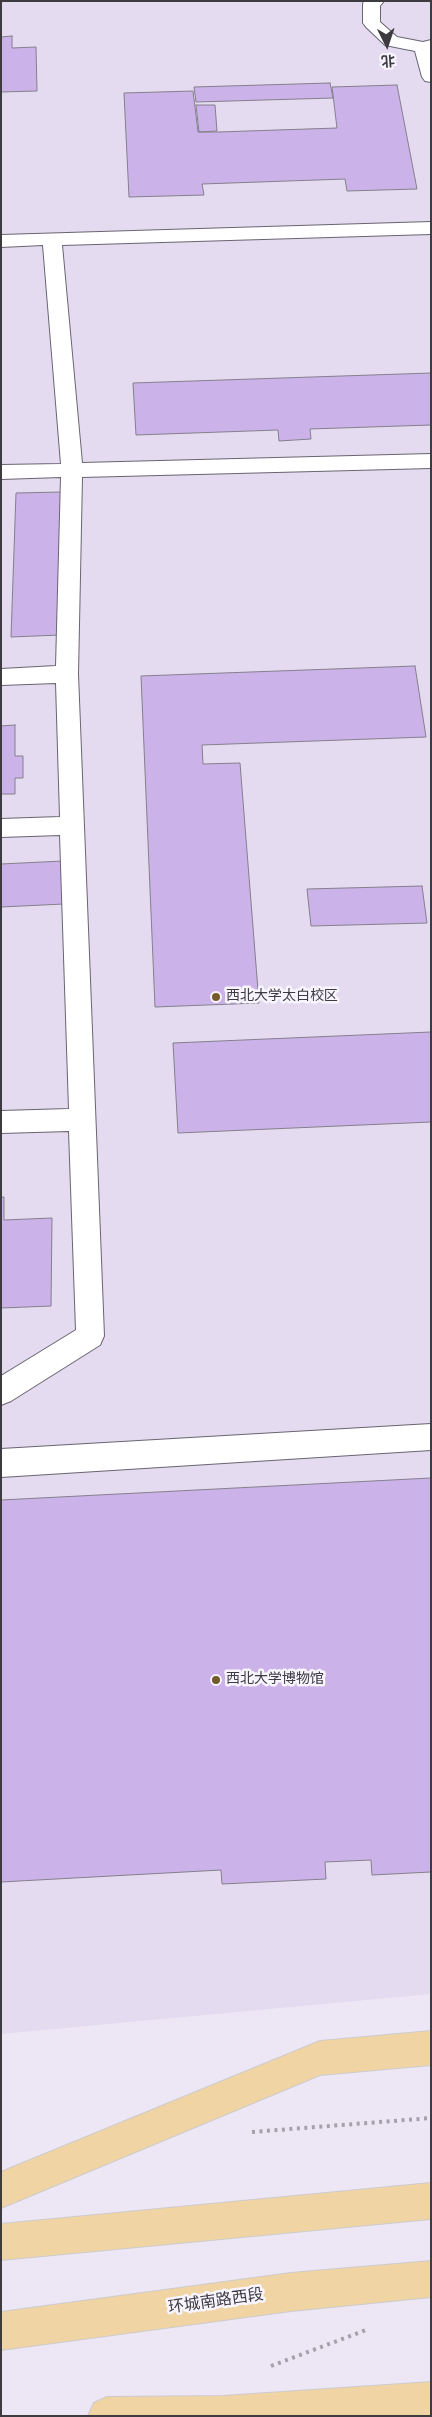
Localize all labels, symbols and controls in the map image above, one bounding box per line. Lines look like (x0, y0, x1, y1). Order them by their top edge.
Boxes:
north arrow (362, 20, 412, 70)
text: 北 (380, 50, 396, 70)
place label: 西北大学太白校区 (226, 989, 338, 1005)
marker: 西北大学太白校区 (210, 991, 222, 1003)
place label: 西北大学博物馆 (226, 1672, 324, 1688)
marker: 西北大学博物馆 (210, 1674, 222, 1686)
street label: 环城南路西段 (167, 2286, 265, 2318)

